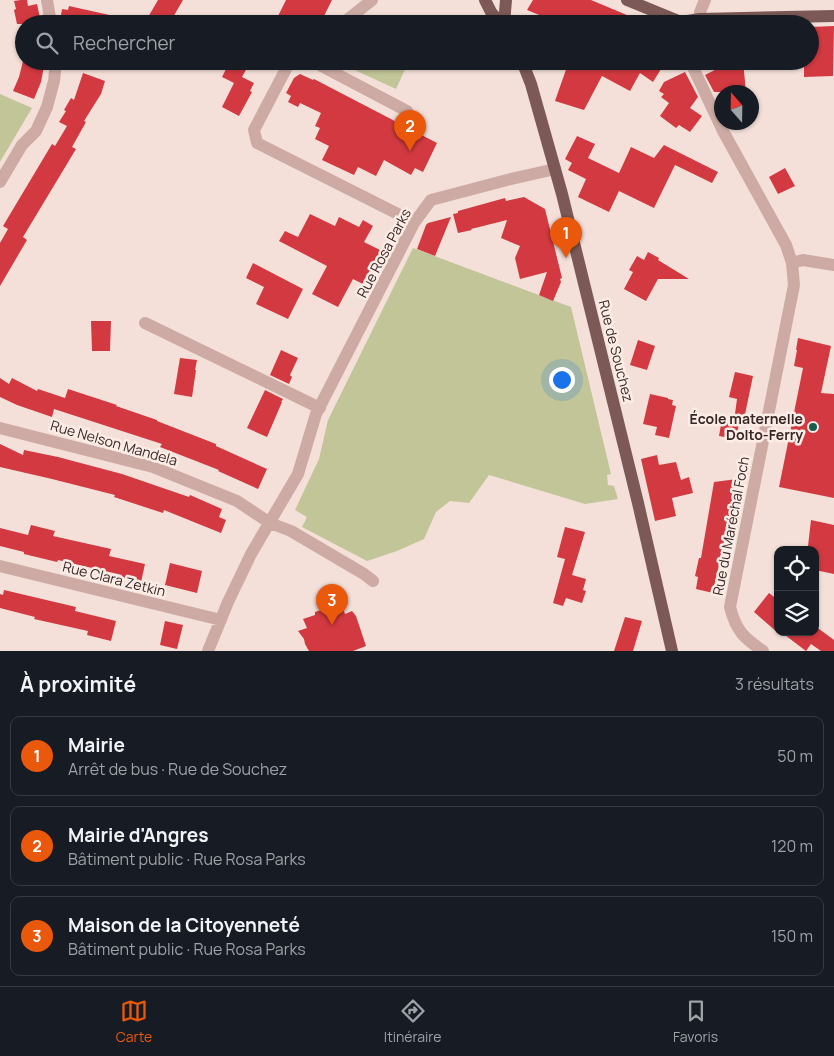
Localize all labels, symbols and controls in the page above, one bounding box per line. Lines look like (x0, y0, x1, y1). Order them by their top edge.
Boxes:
search box (15, 15, 819, 70)
icon: search (33, 29, 61, 57)
text: Rechercher (73, 30, 175, 56)
north arrow (714, 85, 759, 130)
pin: 2 (394, 110, 426, 151)
street label: Rue Rosa Parks (352, 205, 415, 301)
pin: 1 (550, 217, 582, 258)
street label: Rue de Souchez (595, 298, 638, 404)
your location (549, 367, 575, 393)
place label: École maternelle Dolto-Ferry (689, 409, 803, 444)
street label: Rue Nelson Mandela (48, 415, 180, 470)
marker: École maternelle Dolto-Ferry (807, 421, 819, 433)
street label: Rue du Maréchal Foch (708, 455, 753, 597)
map controls (774, 546, 819, 636)
button: locate (774, 546, 819, 591)
street label: Rue Clara Zetkin (61, 557, 168, 600)
pin: 3 (316, 584, 348, 625)
button: layers (774, 591, 819, 636)
text: À proximité (20, 670, 136, 698)
text: 3 résultats (735, 673, 814, 695)
text: Mairie (68, 732, 125, 758)
text: 1 (33, 745, 41, 767)
text: 50 m (777, 745, 813, 767)
text: Arrêt de bus · Rue de Souchez (68, 758, 287, 780)
text: Mairie d'Angres (68, 822, 209, 848)
text: 2 (32, 835, 42, 857)
text: 120 m (771, 835, 813, 857)
text: Bâtiment public · Rue Rosa Parks (68, 848, 306, 870)
text: Maison de la Citoyenneté (68, 912, 300, 938)
text: 3 (32, 925, 42, 947)
text: 150 m (771, 925, 813, 947)
text: Bâtiment public · Rue Rosa Parks (68, 938, 306, 960)
tab: Carte (116, 997, 152, 1046)
tab: Itinéraire (384, 997, 441, 1046)
tab: Favoris (673, 997, 718, 1046)

